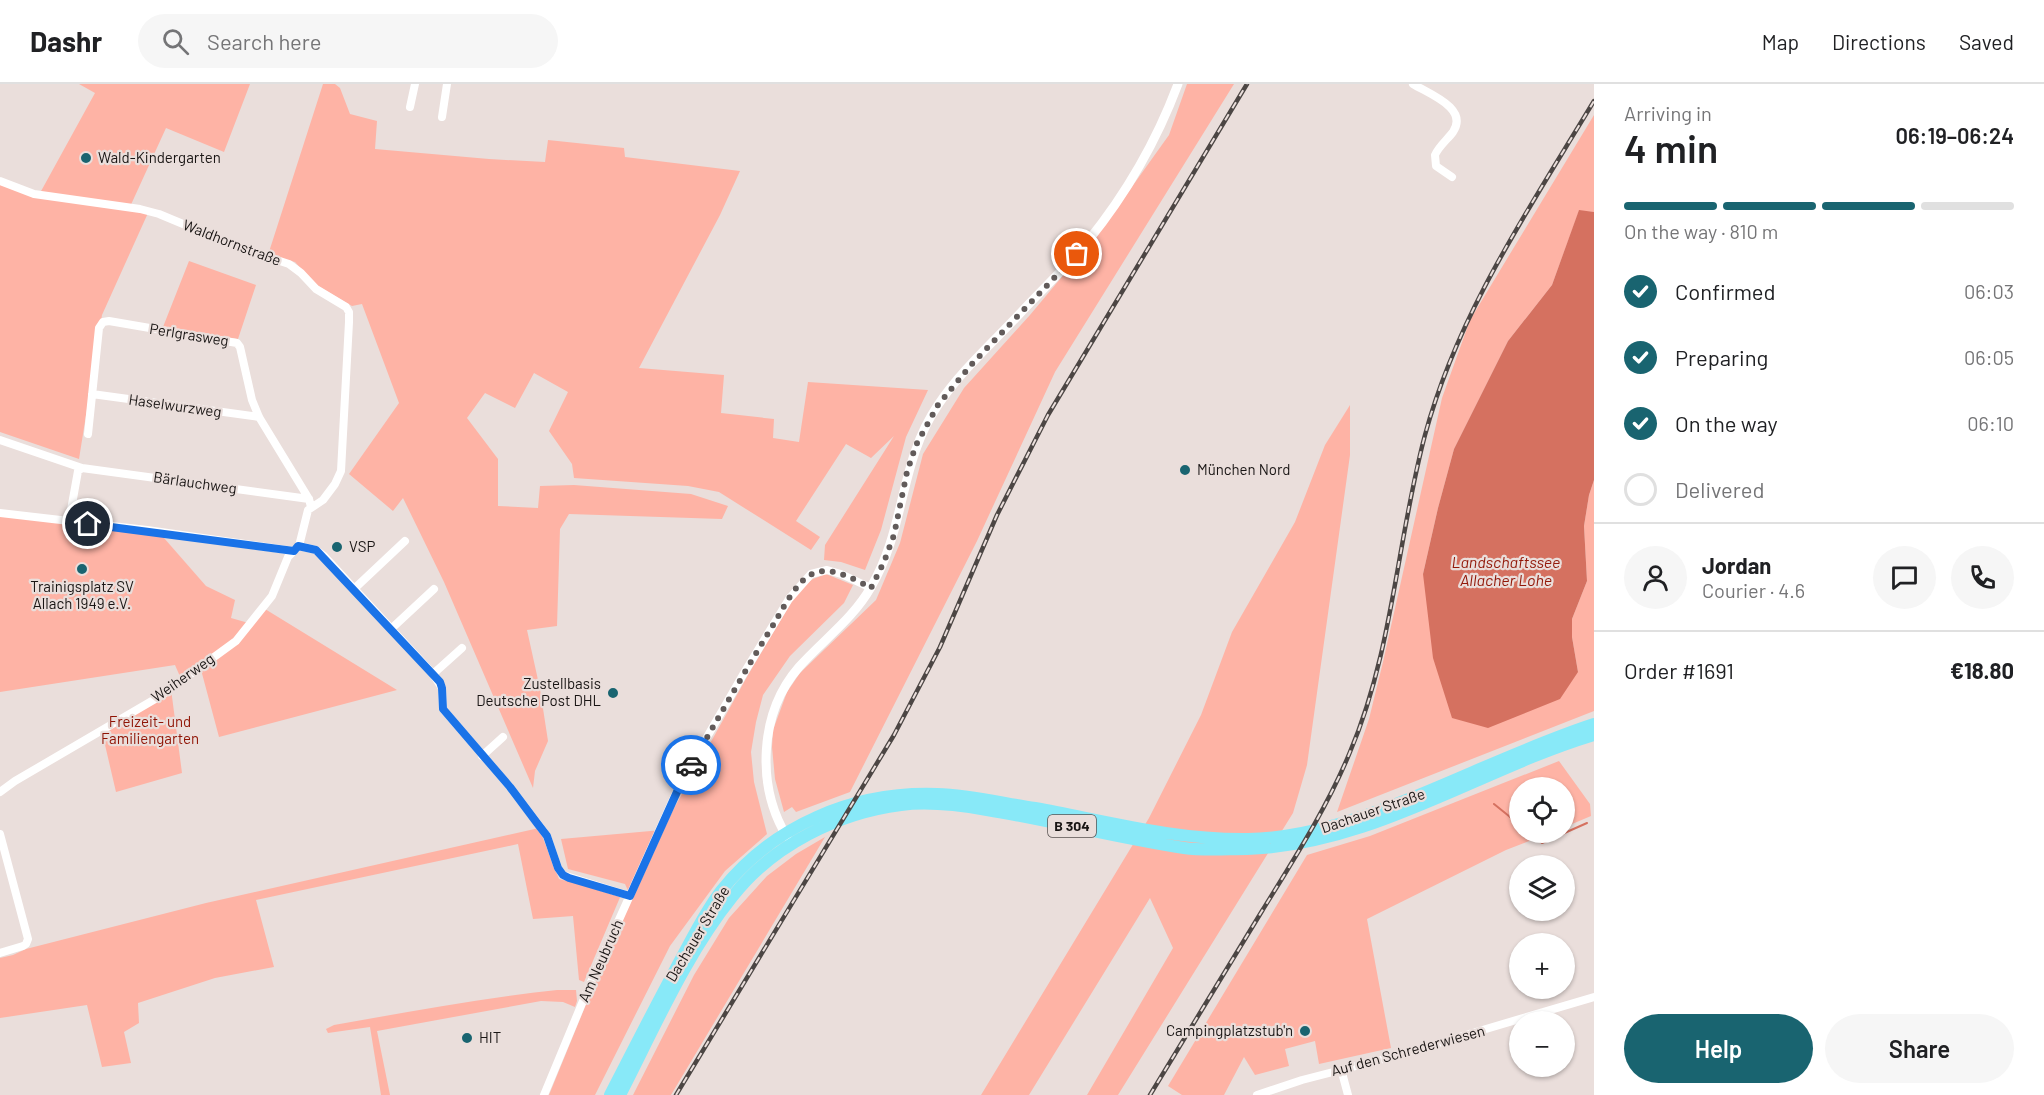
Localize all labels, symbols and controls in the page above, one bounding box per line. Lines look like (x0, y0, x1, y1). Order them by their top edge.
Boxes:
search box (138, 14, 558, 68)
text: Dashr (30, 24, 102, 58)
icon: search (159, 25, 192, 58)
text: Search here (207, 28, 321, 54)
text: Map (1762, 29, 1799, 54)
text: Directions (1832, 29, 1926, 54)
text: Saved (1959, 29, 2014, 54)
text: Arriving in (1624, 101, 1712, 125)
text: 06:19–06:24 (1895, 122, 2014, 148)
text: 4 min (1624, 124, 1718, 171)
place label: Wald-Kindergarten (98, 148, 221, 166)
marker: Wald-Kindergarten (79, 151, 93, 165)
street label: Waldhornstraße (181, 215, 284, 269)
text: On the way · 810 m (1624, 219, 1778, 243)
pin (1051, 228, 1102, 279)
icon: bag (1060, 237, 1093, 270)
icon: check (1624, 275, 1657, 308)
text: Confirmed (1675, 278, 1775, 304)
text: 06:03 (1964, 279, 2014, 303)
street label: Perlgrasweg (148, 319, 230, 349)
icon: check (1624, 341, 1657, 374)
text: Preparing (1675, 344, 1768, 370)
text: 06:05 (1964, 345, 2014, 369)
street label: Haselwurzweg (127, 390, 223, 420)
icon: check (1624, 407, 1657, 440)
text: On the way (1675, 410, 1778, 436)
text: 06:10 (1967, 411, 2014, 435)
place label: München Nord (1197, 460, 1291, 478)
marker: München Nord (1178, 463, 1192, 477)
street label: Bärlauchweg (152, 467, 238, 497)
text: Delivered (1675, 476, 1764, 502)
pin (62, 498, 113, 549)
icon: home (71, 507, 104, 540)
place label: VSP (349, 537, 375, 555)
marker: VSP (330, 540, 344, 554)
button: person (1624, 546, 1687, 609)
button: chat (1873, 546, 1936, 609)
button: phone (1951, 546, 2014, 609)
water label: Landschaftssee Allacher Lohe (1452, 552, 1560, 589)
text: Jordan (1702, 552, 1771, 578)
marker: Trainigsplatz SV Allach 1949 e.V. (75, 562, 89, 576)
place label: Trainigsplatz SV Allach 1949 e.V. (30, 577, 134, 612)
text: Courier · 4.6 (1702, 578, 1805, 602)
street label: Weiherweg (147, 649, 217, 705)
text: Order #1691 (1624, 657, 1734, 683)
text: €18.80 (1950, 657, 2014, 683)
place label: Zustellbasis Deutsche Post DHL (476, 674, 601, 709)
marker: Zustellbasis Deutsche Post DHL (606, 686, 620, 700)
park label: Freizeit- und Familiengarten (101, 712, 199, 747)
courier (661, 735, 721, 795)
icon: car (675, 749, 708, 782)
map controls (1509, 777, 1575, 1077)
button: locate (1509, 777, 1575, 843)
street label: Dachauer Straße (1318, 784, 1427, 836)
road number: B 304 (1048, 815, 1096, 837)
button: layers (1509, 855, 1575, 921)
street label: Dachauer Straße (661, 882, 733, 985)
street label: Am Neubruch (574, 917, 626, 1005)
button: + (1509, 933, 1575, 999)
button: − (1509, 1011, 1575, 1077)
button: Help (1624, 1014, 1813, 1083)
button: Share (1825, 1014, 2014, 1083)
place label: Campingplatzstub'n (1166, 1021, 1293, 1039)
street label: Auf den Schrederwiesen (1329, 1021, 1487, 1079)
marker: Campingplatzstub'n (1298, 1024, 1312, 1038)
place label: HIT (479, 1028, 501, 1046)
marker: HIT (460, 1031, 474, 1045)

